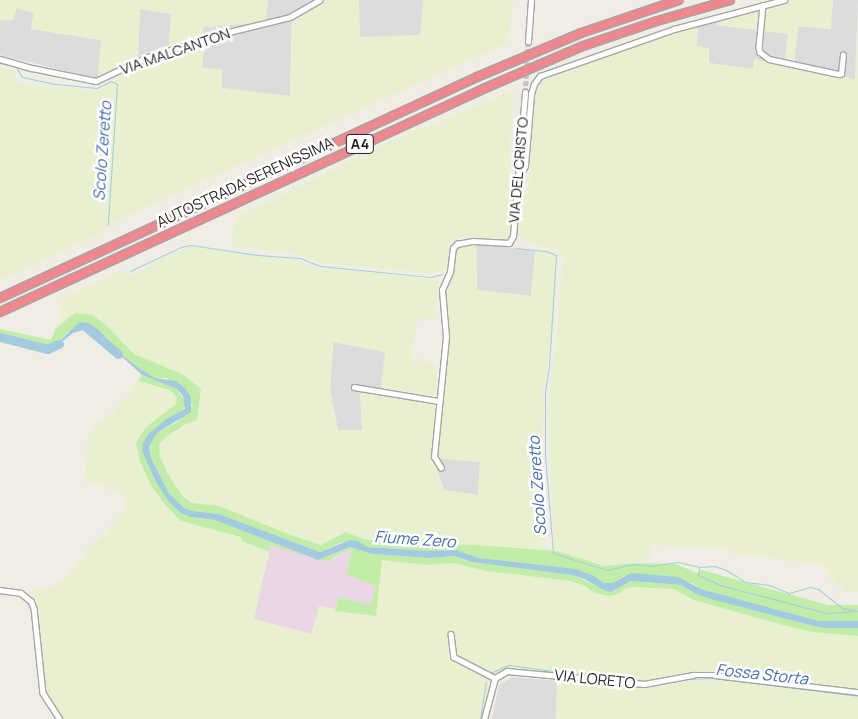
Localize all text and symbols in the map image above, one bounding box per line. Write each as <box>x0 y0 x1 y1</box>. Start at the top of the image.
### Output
street label: VIA MALCANTON <box>118 24 232 78</box>
water label: Scolo Zeretto <box>89 101 115 201</box>
street label: VIA DEL CRISTO <box>504 116 532 224</box>
road number: A4 <box>345 132 375 156</box>
street label: AUTOSTRADA SERENISSIMA <box>154 133 336 231</box>
water label: Scolo Zeretto <box>524 436 550 536</box>
water label: Fiume Zero <box>374 527 456 551</box>
water label: Fossa Storta <box>715 660 809 688</box>
street label: VIA LORETO <box>554 666 636 692</box>

